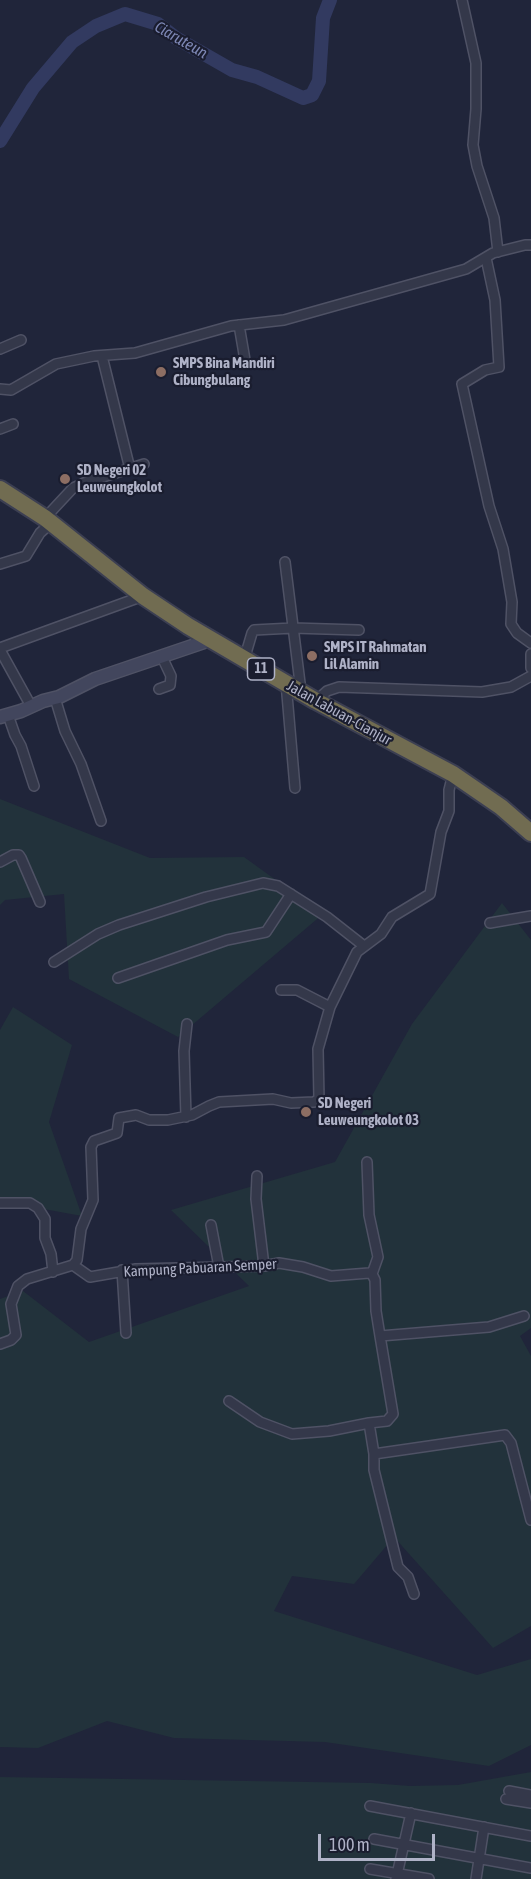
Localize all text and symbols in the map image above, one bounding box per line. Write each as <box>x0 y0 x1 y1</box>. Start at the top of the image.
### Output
water label: Ciaruteun <box>151 17 211 63</box>
place label: SMPS Bina Mandiri Cibungbulang <box>173 354 275 389</box>
marker: SMPS Bina Mandiri Cibungbulang <box>154 365 168 379</box>
place label: SD Negeri 02 Leuweungkolot <box>77 461 162 496</box>
marker: SD Negeri 02 Leuweungkolot <box>58 472 72 486</box>
place label: SMPS IT Rahmatan Lil Alamin <box>324 638 427 673</box>
marker: SMPS IT Rahmatan Lil Alamin <box>305 649 319 663</box>
road number: 11 <box>248 658 274 680</box>
street label: Jalan Labuan-Cianjur <box>284 677 394 749</box>
place label: SD Negeri Leuweungkolot 03 <box>318 1094 419 1129</box>
marker: SD Negeri Leuweungkolot 03 <box>299 1105 313 1119</box>
street label: Kampung Pabuaran Semper <box>123 1255 277 1281</box>
scale bar <box>321 1822 438 1860</box>
text: 100 m <box>329 1834 370 1855</box>

